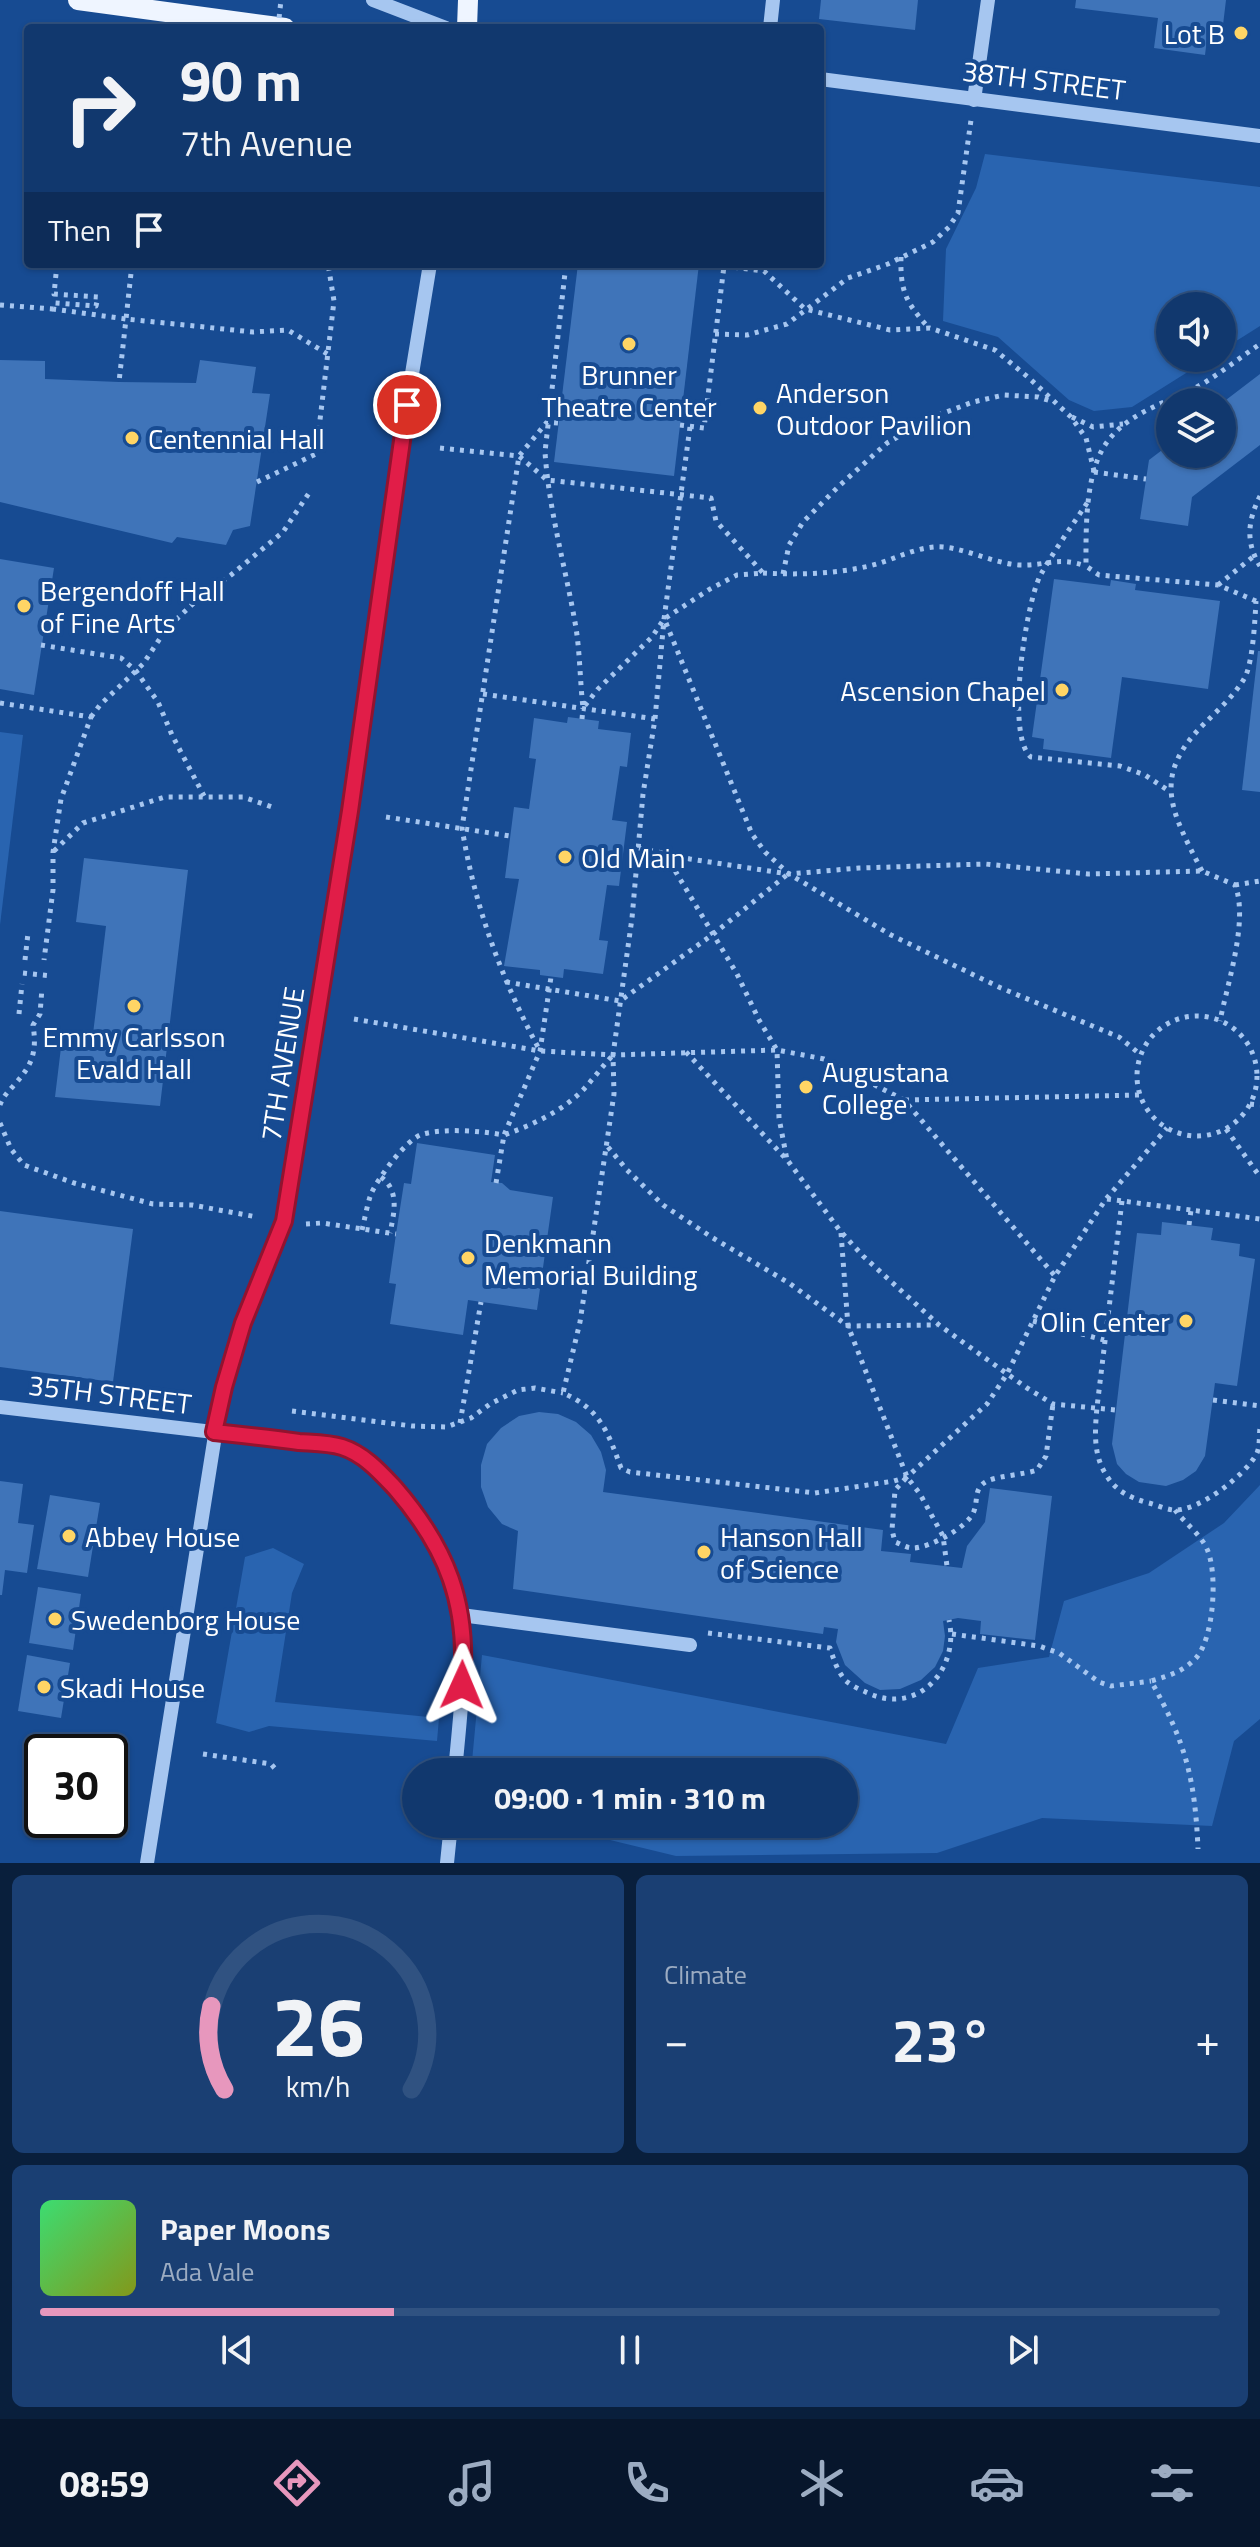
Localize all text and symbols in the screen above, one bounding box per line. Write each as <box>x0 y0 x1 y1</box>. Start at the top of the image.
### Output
place label: Lot B <box>1164 12 1225 55</box>
marker: Lot B <box>1232 24 1250 42</box>
text: 90 m <box>180 38 302 123</box>
street label: 38TH STREET <box>960 49 1128 111</box>
icon: right <box>48 56 152 160</box>
text: 7th Avenue <box>180 115 353 170</box>
text: Then <box>48 207 111 253</box>
icon: arrive <box>127 208 171 252</box>
map controls <box>1156 292 1236 468</box>
button: sound <box>1156 292 1236 372</box>
marker: Brunner Theatre Center <box>620 335 638 353</box>
place label: Brunner Theatre Center <box>541 353 717 428</box>
pin <box>373 371 441 439</box>
place label: Anderson Outdoor Pavilion <box>776 371 972 446</box>
icon: arrive <box>385 383 429 427</box>
button: layers <box>1156 388 1236 468</box>
marker: Anderson Outdoor Pavilion <box>751 399 769 417</box>
place label: Centennial Hall <box>148 417 325 460</box>
marker: Centennial Hall <box>123 429 141 447</box>
place label: Bergendoff Hall of Fine Arts <box>40 569 225 644</box>
marker: Bergendoff Hall of Fine Arts <box>15 597 33 615</box>
place label: Ascension Chapel <box>840 669 1046 712</box>
marker: Ascension Chapel <box>1053 681 1071 699</box>
place label: Old Main <box>581 836 686 879</box>
marker: Old Main <box>556 848 574 866</box>
street label: 7TH AVENUE <box>249 984 315 1144</box>
marker: Emmy Carlsson Evald Hall <box>125 997 143 1015</box>
place label: Emmy Carlsson Evald Hall <box>42 1015 226 1090</box>
place label: Augustana College <box>822 1050 949 1125</box>
marker: Augustana College <box>797 1078 815 1096</box>
place label: Denkmann Memorial Building <box>484 1221 697 1296</box>
marker: Denkmann Memorial Building <box>459 1249 477 1267</box>
place label: Olin Center <box>1040 1300 1170 1343</box>
marker: Olin Center <box>1177 1312 1195 1330</box>
street label: 35TH STREET <box>26 1363 194 1425</box>
place label: Abbey House <box>85 1515 240 1558</box>
place label: Hanson Hall of Science <box>720 1515 863 1590</box>
marker: Abbey House <box>60 1527 78 1545</box>
marker: Hanson Hall of Science <box>695 1543 713 1561</box>
place label: Swedenborg House <box>71 1598 300 1641</box>
marker: Swedenborg House <box>46 1610 64 1628</box>
position arrow <box>420 1643 504 1727</box>
place label: Skadi House <box>60 1666 205 1709</box>
marker: Skadi House <box>35 1678 53 1696</box>
speed limit sign: 30 <box>24 1734 128 1838</box>
text: 09:00 · 1 min · 310 m <box>494 1775 766 1821</box>
text: Climate <box>664 1955 747 1994</box>
text: 26 <box>271 1962 365 2088</box>
text: 23° <box>892 1994 992 2085</box>
text: − <box>664 2006 689 2073</box>
text: + <box>1195 2006 1220 2073</box>
text: km/h <box>286 2065 350 2108</box>
text: Paper Moons <box>160 2206 330 2252</box>
text: Ada Vale <box>160 2252 254 2291</box>
icon: previous <box>215 2328 259 2372</box>
icon: pause <box>608 2328 652 2372</box>
icon: next <box>1001 2328 1045 2372</box>
icon: directions <box>269 2455 325 2511</box>
icon: music <box>444 2455 500 2511</box>
icon: phone <box>619 2455 675 2511</box>
icon: climate <box>794 2455 850 2511</box>
icon: car <box>969 2455 1025 2511</box>
icon: filters <box>1144 2455 1200 2511</box>
text: 08:59 <box>60 2456 149 2511</box>

